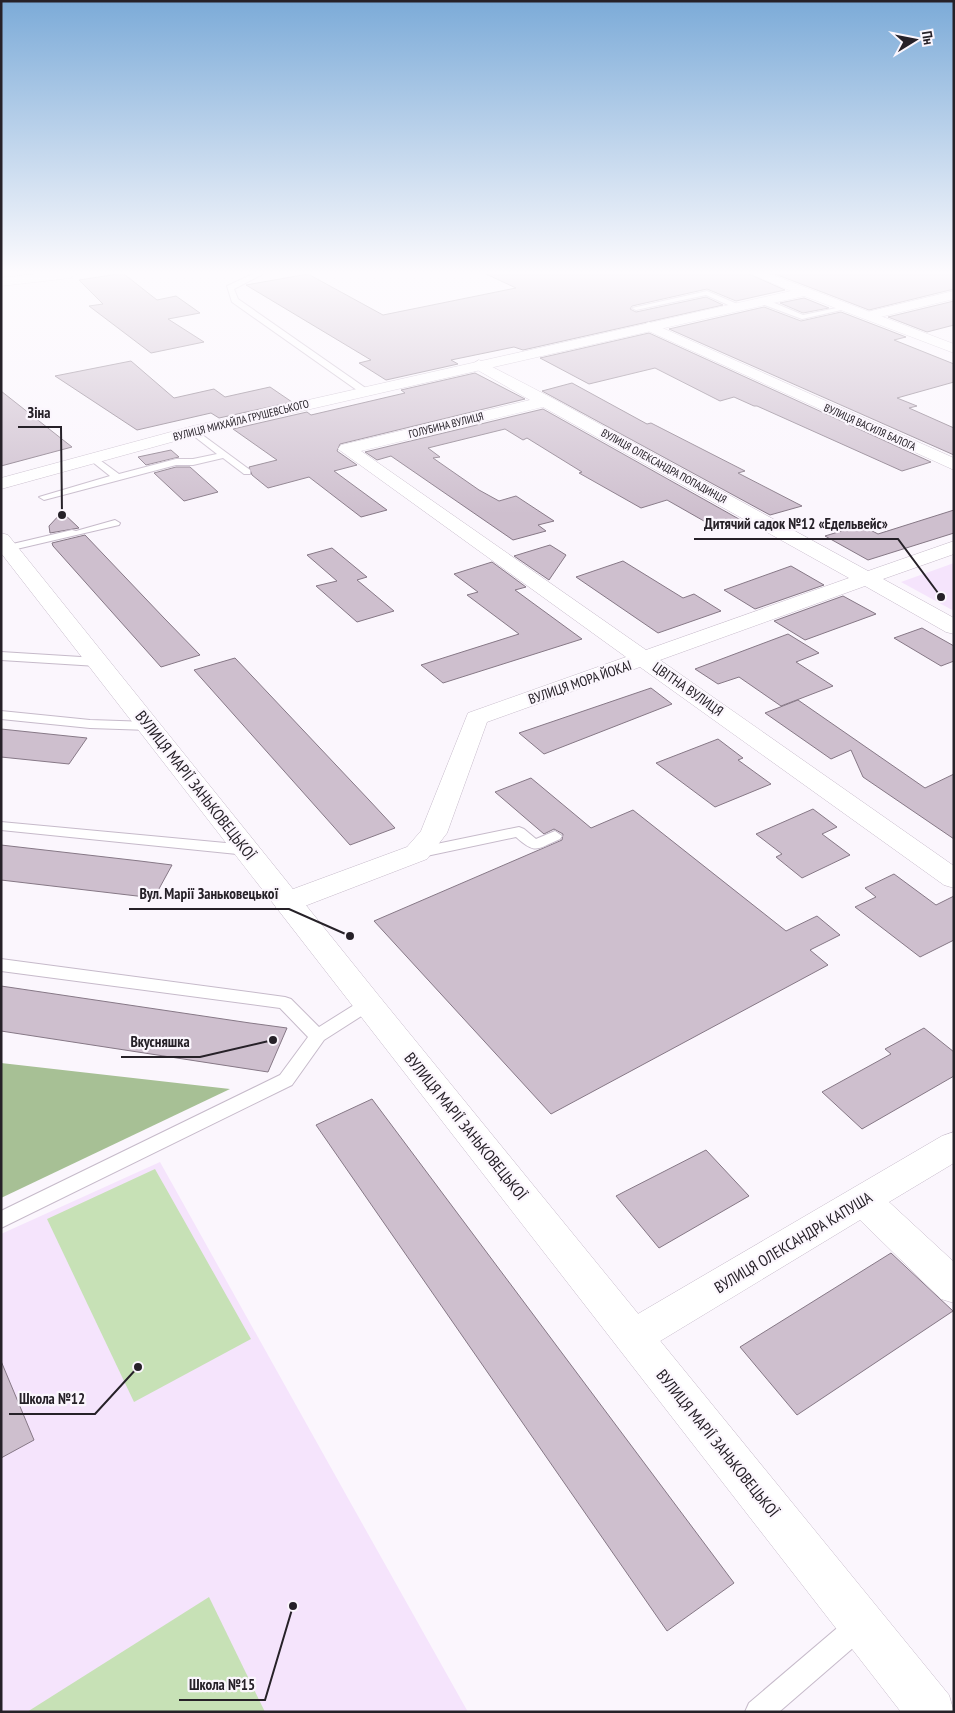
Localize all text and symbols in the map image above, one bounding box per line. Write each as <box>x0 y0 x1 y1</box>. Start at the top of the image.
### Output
north arrow <box>890 15 940 65</box>
text: Пн <box>918 30 938 46</box>
street label: ВУЛИЦЯ МИХАЙЛА ГРУШЕВСЬКОГО <box>172 396 310 444</box>
callout: Зіна <box>18 397 61 427</box>
street label: ВУЛИЦЯ ВАСИЛЯ БАЛОГА <box>822 400 919 454</box>
text: Зіна <box>28 403 50 422</box>
street label: ГОЛУБИНА ВУЛИЦЯ <box>407 409 485 441</box>
street label: ВУЛИЦЯ ОЛЕКСАНДРА ПОПАДИНЦЯ <box>599 426 729 506</box>
callout: Дитячий садок №12 «Едельвейс» <box>694 509 898 539</box>
text: Дитячий садок №12 «Едельвейс» <box>704 514 888 533</box>
street label: ВУЛИЦЯ МОРА ЙОКАІ <box>526 656 634 708</box>
street label: ЦВІТНА ВУЛИЦЯ <box>649 658 727 720</box>
street label: ВУЛИЦЯ МАРІЇ ЗАНЬКОВЕЦЬКОЇ <box>131 706 261 864</box>
callout: Вул. Марії Заньковецької <box>129 879 289 909</box>
text: Вул. Марії Заньковецької <box>139 884 279 903</box>
callout: Вкусняшка <box>121 1027 200 1057</box>
text: Вкусняшка <box>130 1032 190 1051</box>
street label: ВУЛИЦЯ МАРІЇ ЗАНЬКОВЕЦЬКОЇ <box>400 1048 532 1204</box>
street label: ВУЛИЦЯ ОЛЕКСАНДРА КАПУША <box>710 1187 876 1297</box>
street label: ВУЛИЦЯ МАРІЇ ЗАНЬКОВЕЦЬКОЇ <box>652 1365 784 1521</box>
callout: Школа №12 <box>9 1384 95 1414</box>
text: Школа №12 <box>19 1389 85 1408</box>
callout: Школа №15 <box>179 1670 265 1700</box>
text: Школа №15 <box>189 1675 255 1694</box>

